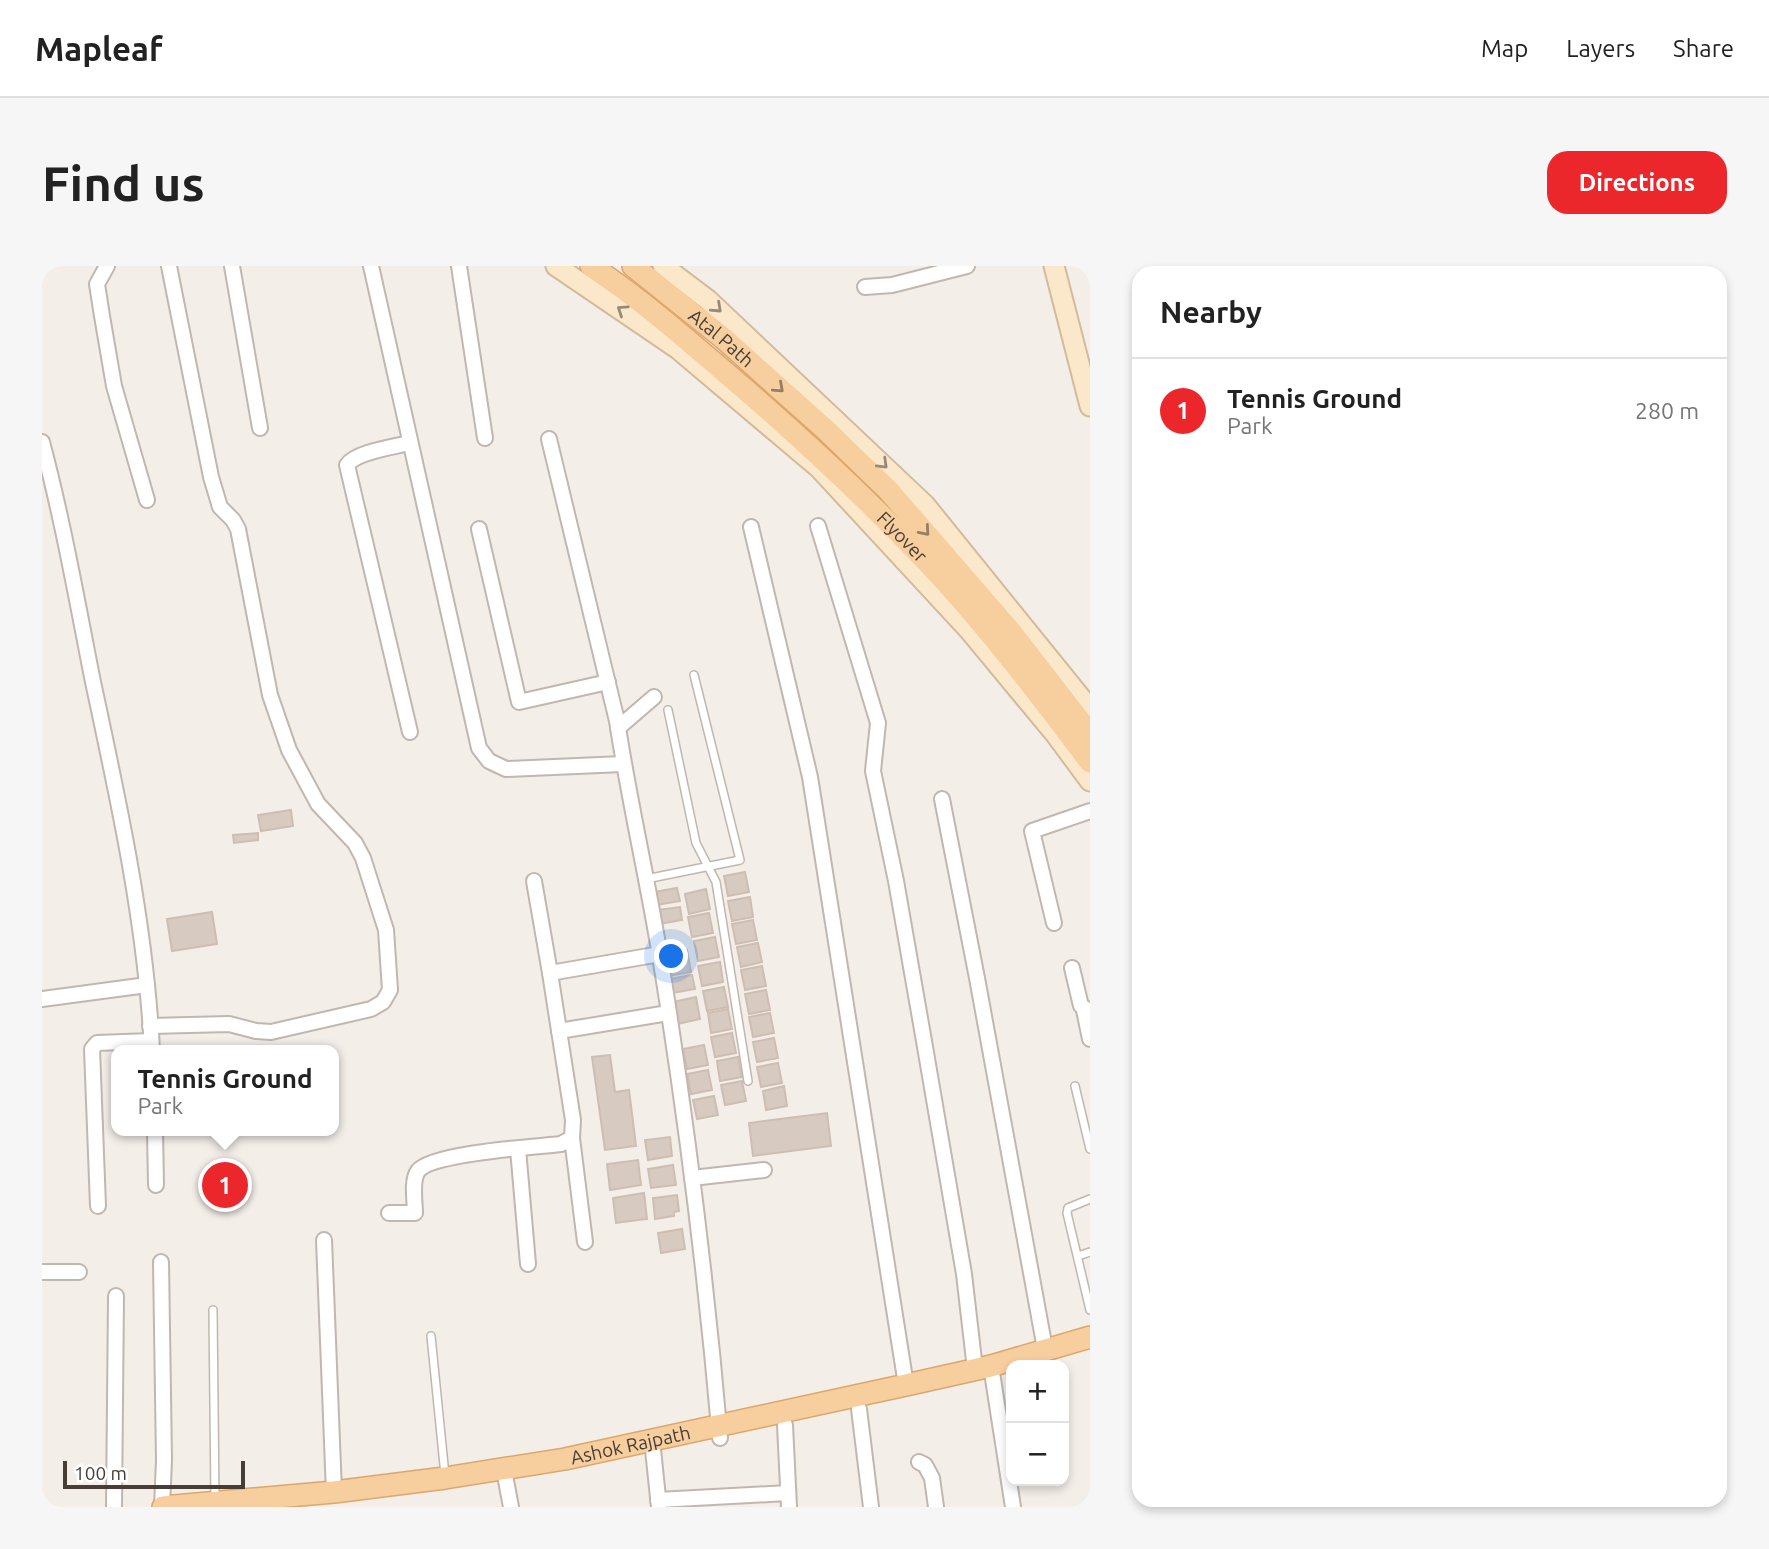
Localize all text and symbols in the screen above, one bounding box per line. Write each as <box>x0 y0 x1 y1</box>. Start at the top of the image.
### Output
text: Mapleaf <box>35 30 163 67</box>
text: Map <box>1481 35 1528 62</box>
text: Layers <box>1566 35 1635 62</box>
text: Share <box>1673 35 1734 62</box>
button: Directions <box>1547 151 1727 214</box>
text: Find us <box>42 155 205 210</box>
text: Nearby <box>1160 295 1262 329</box>
one-way arrow <box>709 300 722 312</box>
street label: Atal Path <box>685 304 759 371</box>
one-way arrow <box>617 306 630 318</box>
one-way arrow <box>771 380 784 392</box>
text: Tennis Ground <box>1227 384 1402 413</box>
text: 1 <box>1177 398 1189 423</box>
text: 280 m <box>1635 398 1699 423</box>
text: Park <box>1227 413 1273 438</box>
one-way arrow <box>875 455 888 468</box>
street label: Flyover <box>873 507 932 566</box>
one-way arrow <box>917 523 929 536</box>
your location <box>654 939 688 973</box>
popup <box>111 1045 339 1136</box>
text: Tennis Ground <box>137 1064 313 1093</box>
text: Park <box>137 1093 183 1118</box>
pin: 1 <box>202 1159 248 1211</box>
map controls <box>1006 1360 1069 1486</box>
button: + <box>1006 1360 1069 1423</box>
street label: Ashok Rajpath <box>568 1421 693 1469</box>
button: − <box>1006 1423 1069 1486</box>
scale bar <box>63 1458 245 1490</box>
text: 100 m <box>74 1462 127 1484</box>

